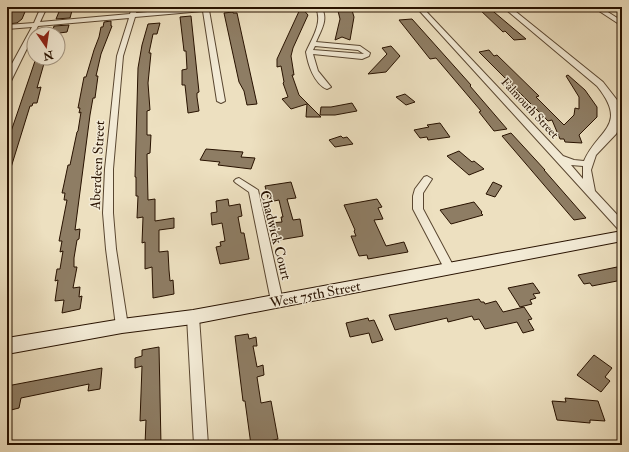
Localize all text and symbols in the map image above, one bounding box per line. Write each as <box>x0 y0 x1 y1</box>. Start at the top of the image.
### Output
north arrow <box>26 26 66 66</box>
text: N <box>41 48 55 63</box>
street label: Falmouth Street <box>498 75 562 142</box>
street label: Aberdeen Street <box>87 120 108 211</box>
street label: Chadwick Court <box>256 189 295 282</box>
street label: West 75th Street <box>267 277 362 312</box>

